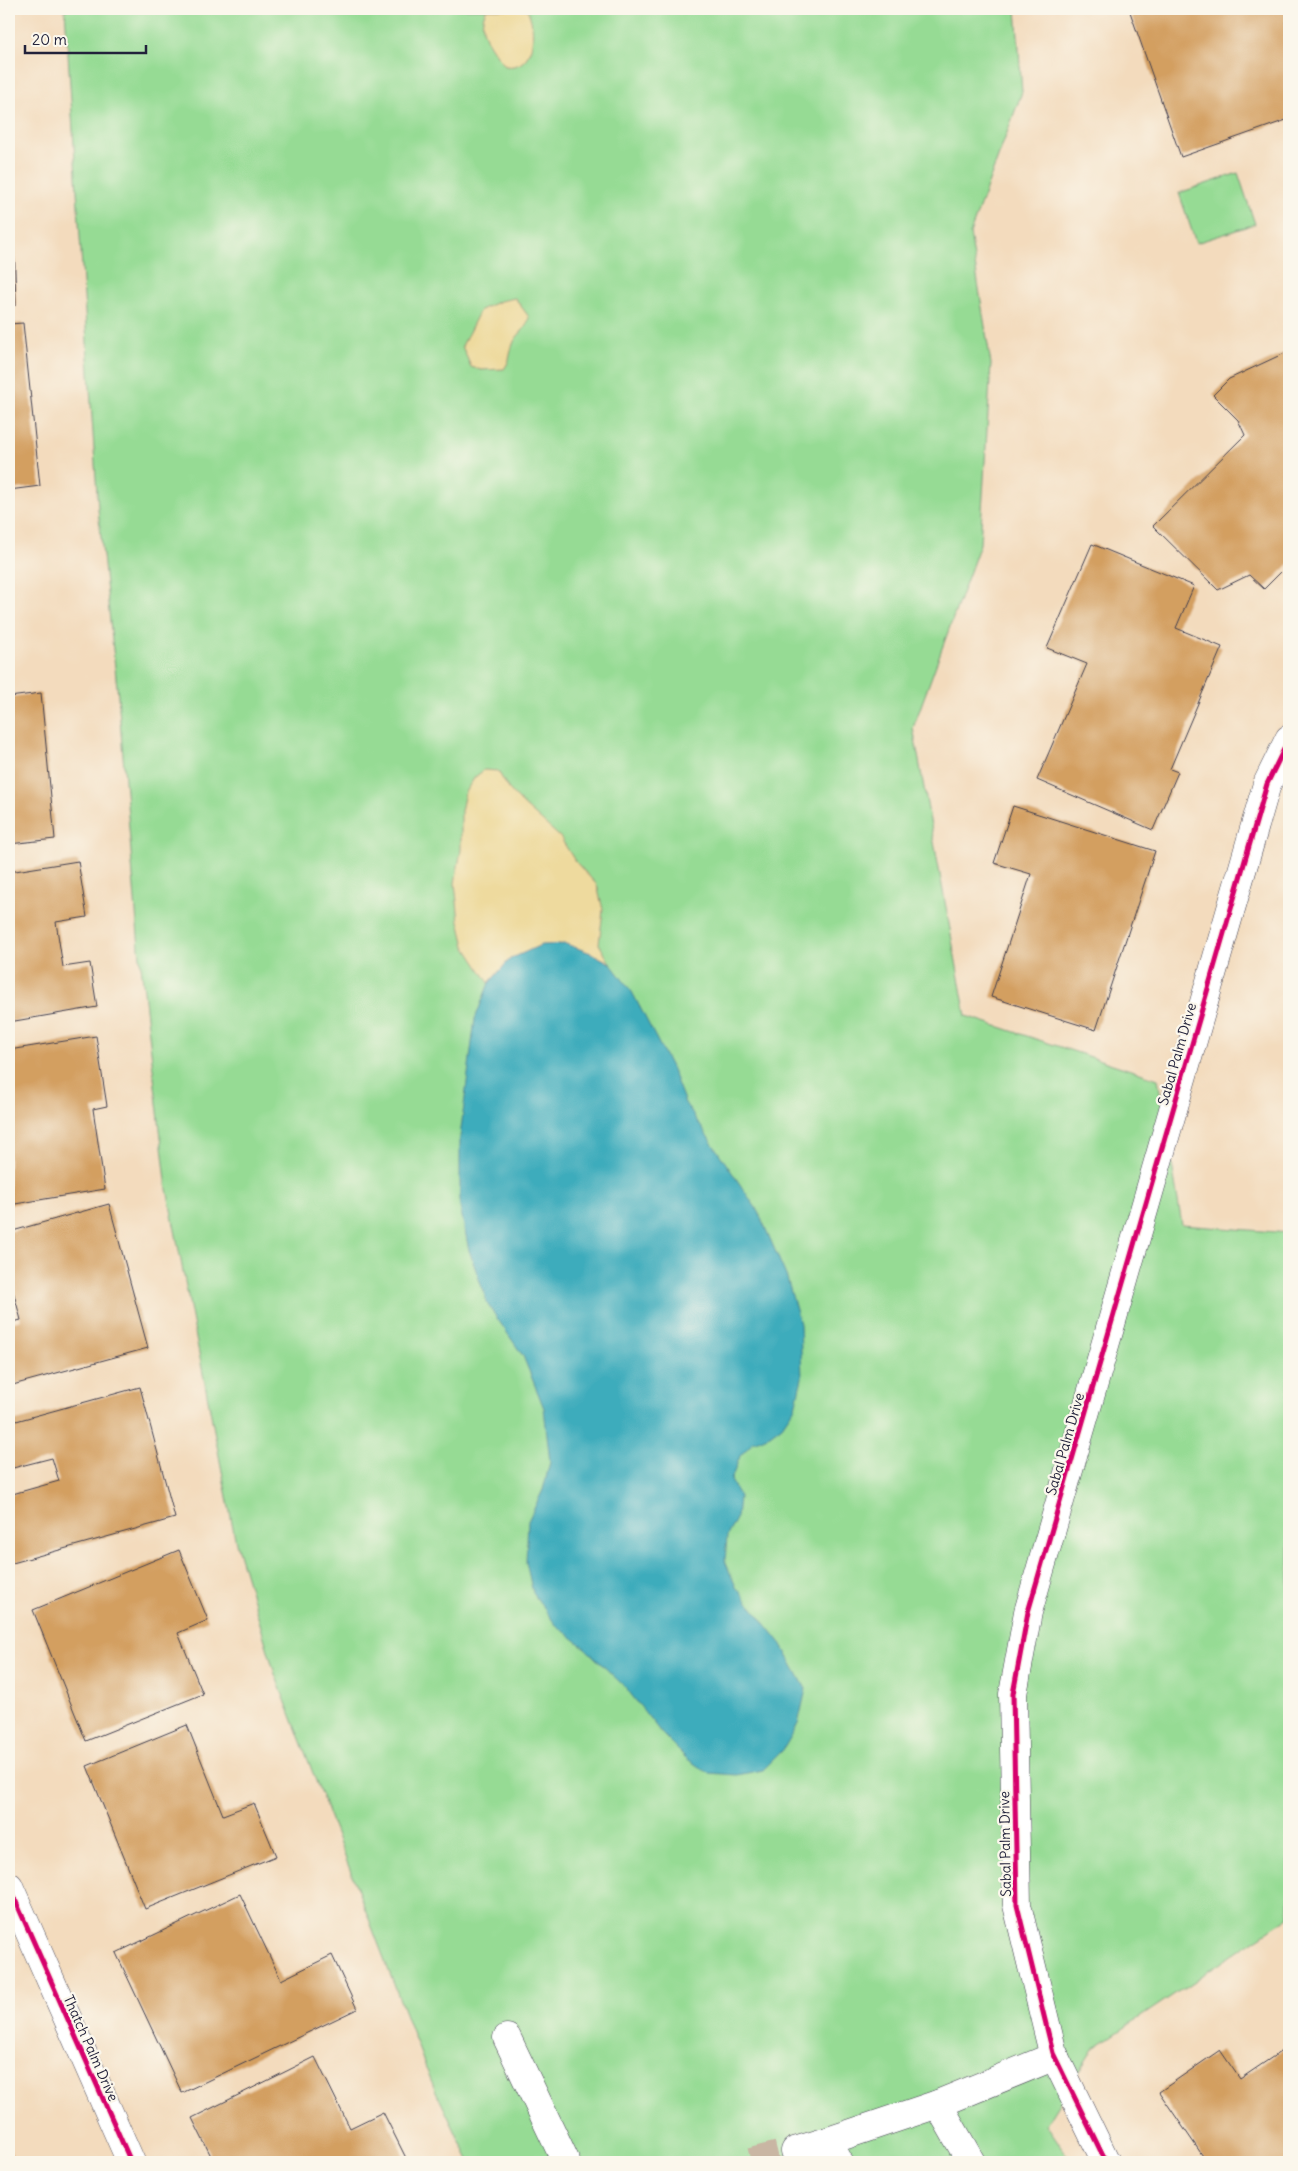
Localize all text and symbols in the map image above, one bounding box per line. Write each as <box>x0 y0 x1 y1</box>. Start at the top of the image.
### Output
scale bar <box>25 22 146 54</box>
text: 20 m <box>32 30 67 49</box>
street label: Sabal Palm Drive <box>1154 1001 1200 1107</box>
street label: Sabal Palm Drive <box>1042 1391 1088 1497</box>
street label: Sabal Palm Drive <box>995 1791 1015 1897</box>
street label: Thatch Palm Drive <box>59 1992 123 2104</box>

